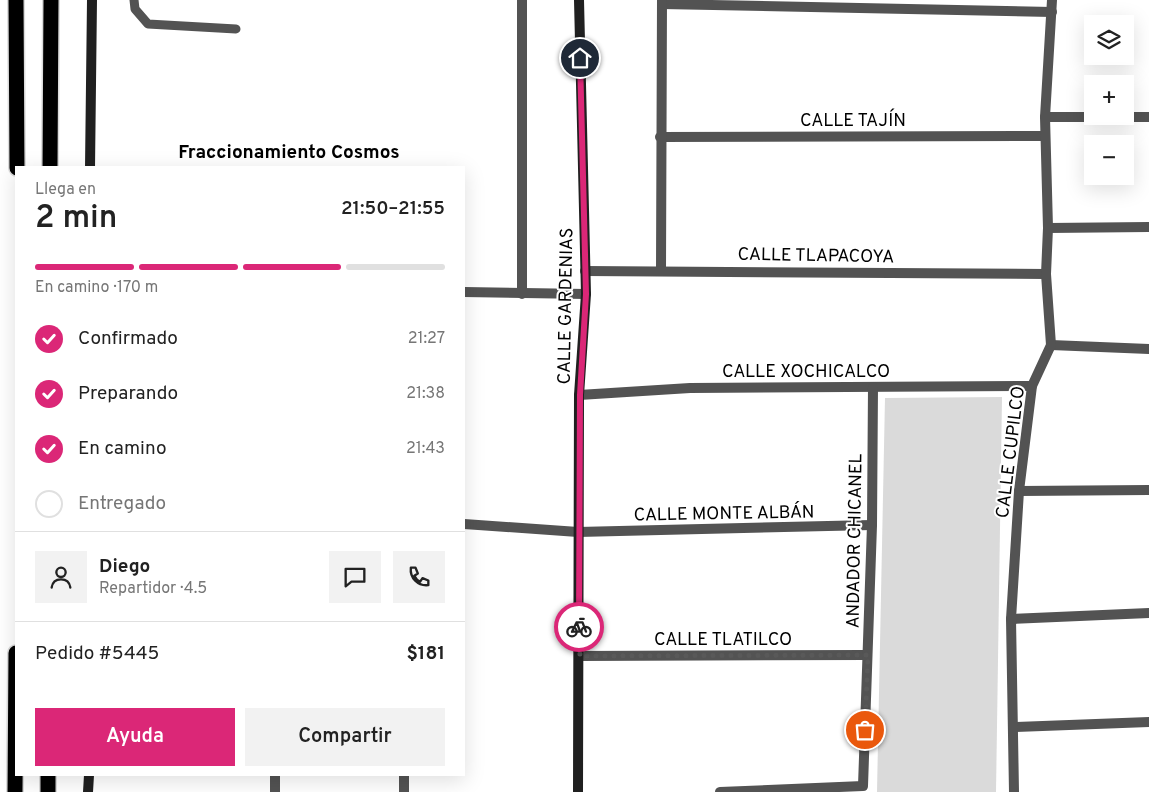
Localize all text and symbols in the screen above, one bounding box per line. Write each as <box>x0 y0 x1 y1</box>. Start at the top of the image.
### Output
map controls <box>1084 15 1134 185</box>
button: layers <box>1084 15 1134 65</box>
pin <box>559 37 601 79</box>
icon: home <box>566 44 594 72</box>
button: + <box>1084 75 1134 125</box>
street label: CALLE TAJÍN <box>800 108 906 133</box>
button: − <box>1084 135 1134 185</box>
district label: Fraccionamiento Cosmos <box>178 141 400 165</box>
text: Llega en <box>35 180 96 200</box>
text: 21:50–21:55 <box>341 197 445 221</box>
text: 2 min <box>35 199 117 239</box>
street label: CALLE GARDENIAS <box>554 227 579 385</box>
street label: CALLE TLAPACOYA <box>737 244 895 269</box>
text: En camino · 170 m <box>35 278 158 298</box>
icon: check <box>35 325 63 353</box>
text: Confirmado <box>78 327 178 351</box>
text: 21:27 <box>408 329 445 349</box>
street label: CALLE XOCHICALCO <box>722 361 890 384</box>
icon: check <box>35 380 63 408</box>
text: Preparando <box>78 382 178 406</box>
text: 21:38 <box>406 384 445 404</box>
street label: CALLE CUPILCO <box>992 385 1031 520</box>
icon: check <box>35 435 63 463</box>
text: En camino <box>78 437 167 461</box>
text: 21:43 <box>406 439 445 459</box>
street label: ANDADOR CHICANEL <box>842 453 869 629</box>
text: Entregado <box>78 492 166 516</box>
street label: CALLE MONTE ALBÁN <box>633 499 815 528</box>
button: person <box>35 551 87 603</box>
button: chat <box>329 551 381 603</box>
button: phone <box>393 551 445 603</box>
text: Diego <box>99 555 150 579</box>
text: Repartidor · 4.5 <box>99 579 207 599</box>
courier <box>554 602 604 652</box>
icon: bike <box>565 613 593 641</box>
street label: CALLE TLATILCO <box>654 629 792 652</box>
text: Pedido #5445 <box>35 642 159 666</box>
text: $181 <box>406 642 445 666</box>
button: Ayuda <box>35 708 235 766</box>
button: Compartir <box>245 708 445 766</box>
pin <box>844 709 886 751</box>
icon: bag <box>851 716 879 744</box>

